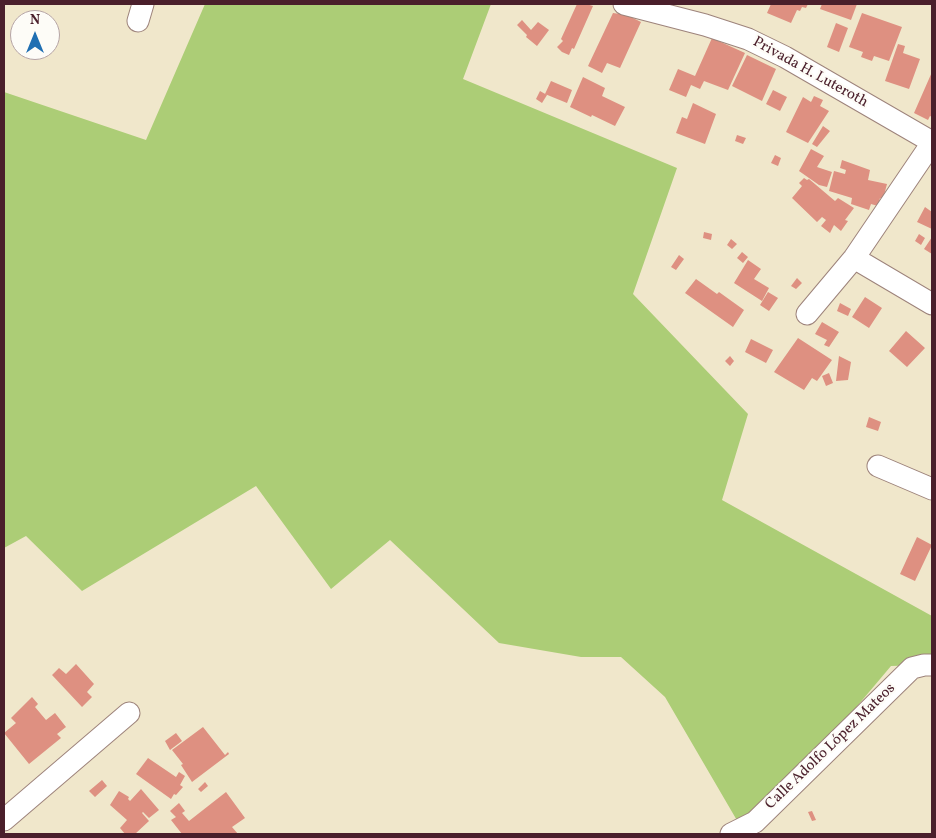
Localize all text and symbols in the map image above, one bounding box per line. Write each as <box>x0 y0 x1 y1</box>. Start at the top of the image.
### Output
north arrow <box>10 10 60 60</box>
text: N <box>30 11 40 30</box>
street label: Privada H. Luteroth <box>749 34 871 112</box>
street label: Calle Adolfo López Mateos <box>762 680 900 814</box>

